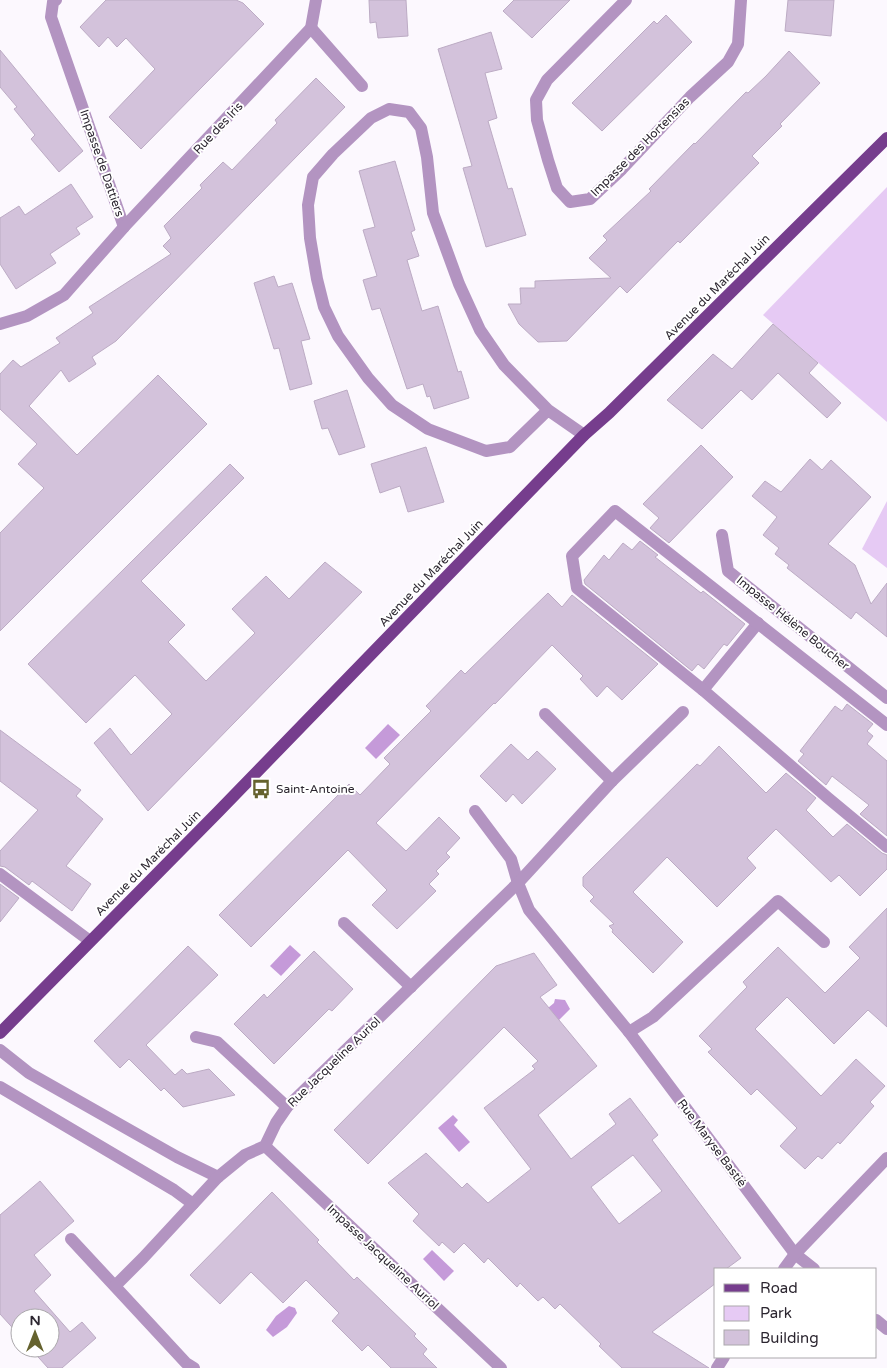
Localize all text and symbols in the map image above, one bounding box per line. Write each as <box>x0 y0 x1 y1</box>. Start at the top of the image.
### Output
street label: Impasse des Hortensias <box>588 95 692 199</box>
street label: Rue des Iris <box>190 99 246 157</box>
street label: Impasse de Dattiers <box>77 108 127 219</box>
street label: Avenue du Maréchal Juin <box>661 231 773 343</box>
street label: Avenue du Maréchal Juin <box>376 517 486 629</box>
street label: Impasse Hélène Boucher <box>734 573 852 673</box>
bus stop icon: Saint-Antoine <box>250 778 272 800</box>
place label: Saint-Antoine <box>276 782 355 796</box>
street label: Avenue du Maréchal Juin <box>92 807 204 919</box>
street label: Rue Jacqueline Auriol <box>285 1014 383 1110</box>
street label: Rue Maryse Bastié <box>675 1096 750 1190</box>
street label: Impasse Jacqueline Auriol <box>324 1202 442 1312</box>
legend <box>714 1268 877 1358</box>
text: Road <box>760 1279 798 1297</box>
text: Park <box>760 1304 792 1322</box>
north arrow <box>10 1308 60 1358</box>
text: N <box>29 1312 41 1329</box>
text: Building <box>760 1329 819 1347</box>

